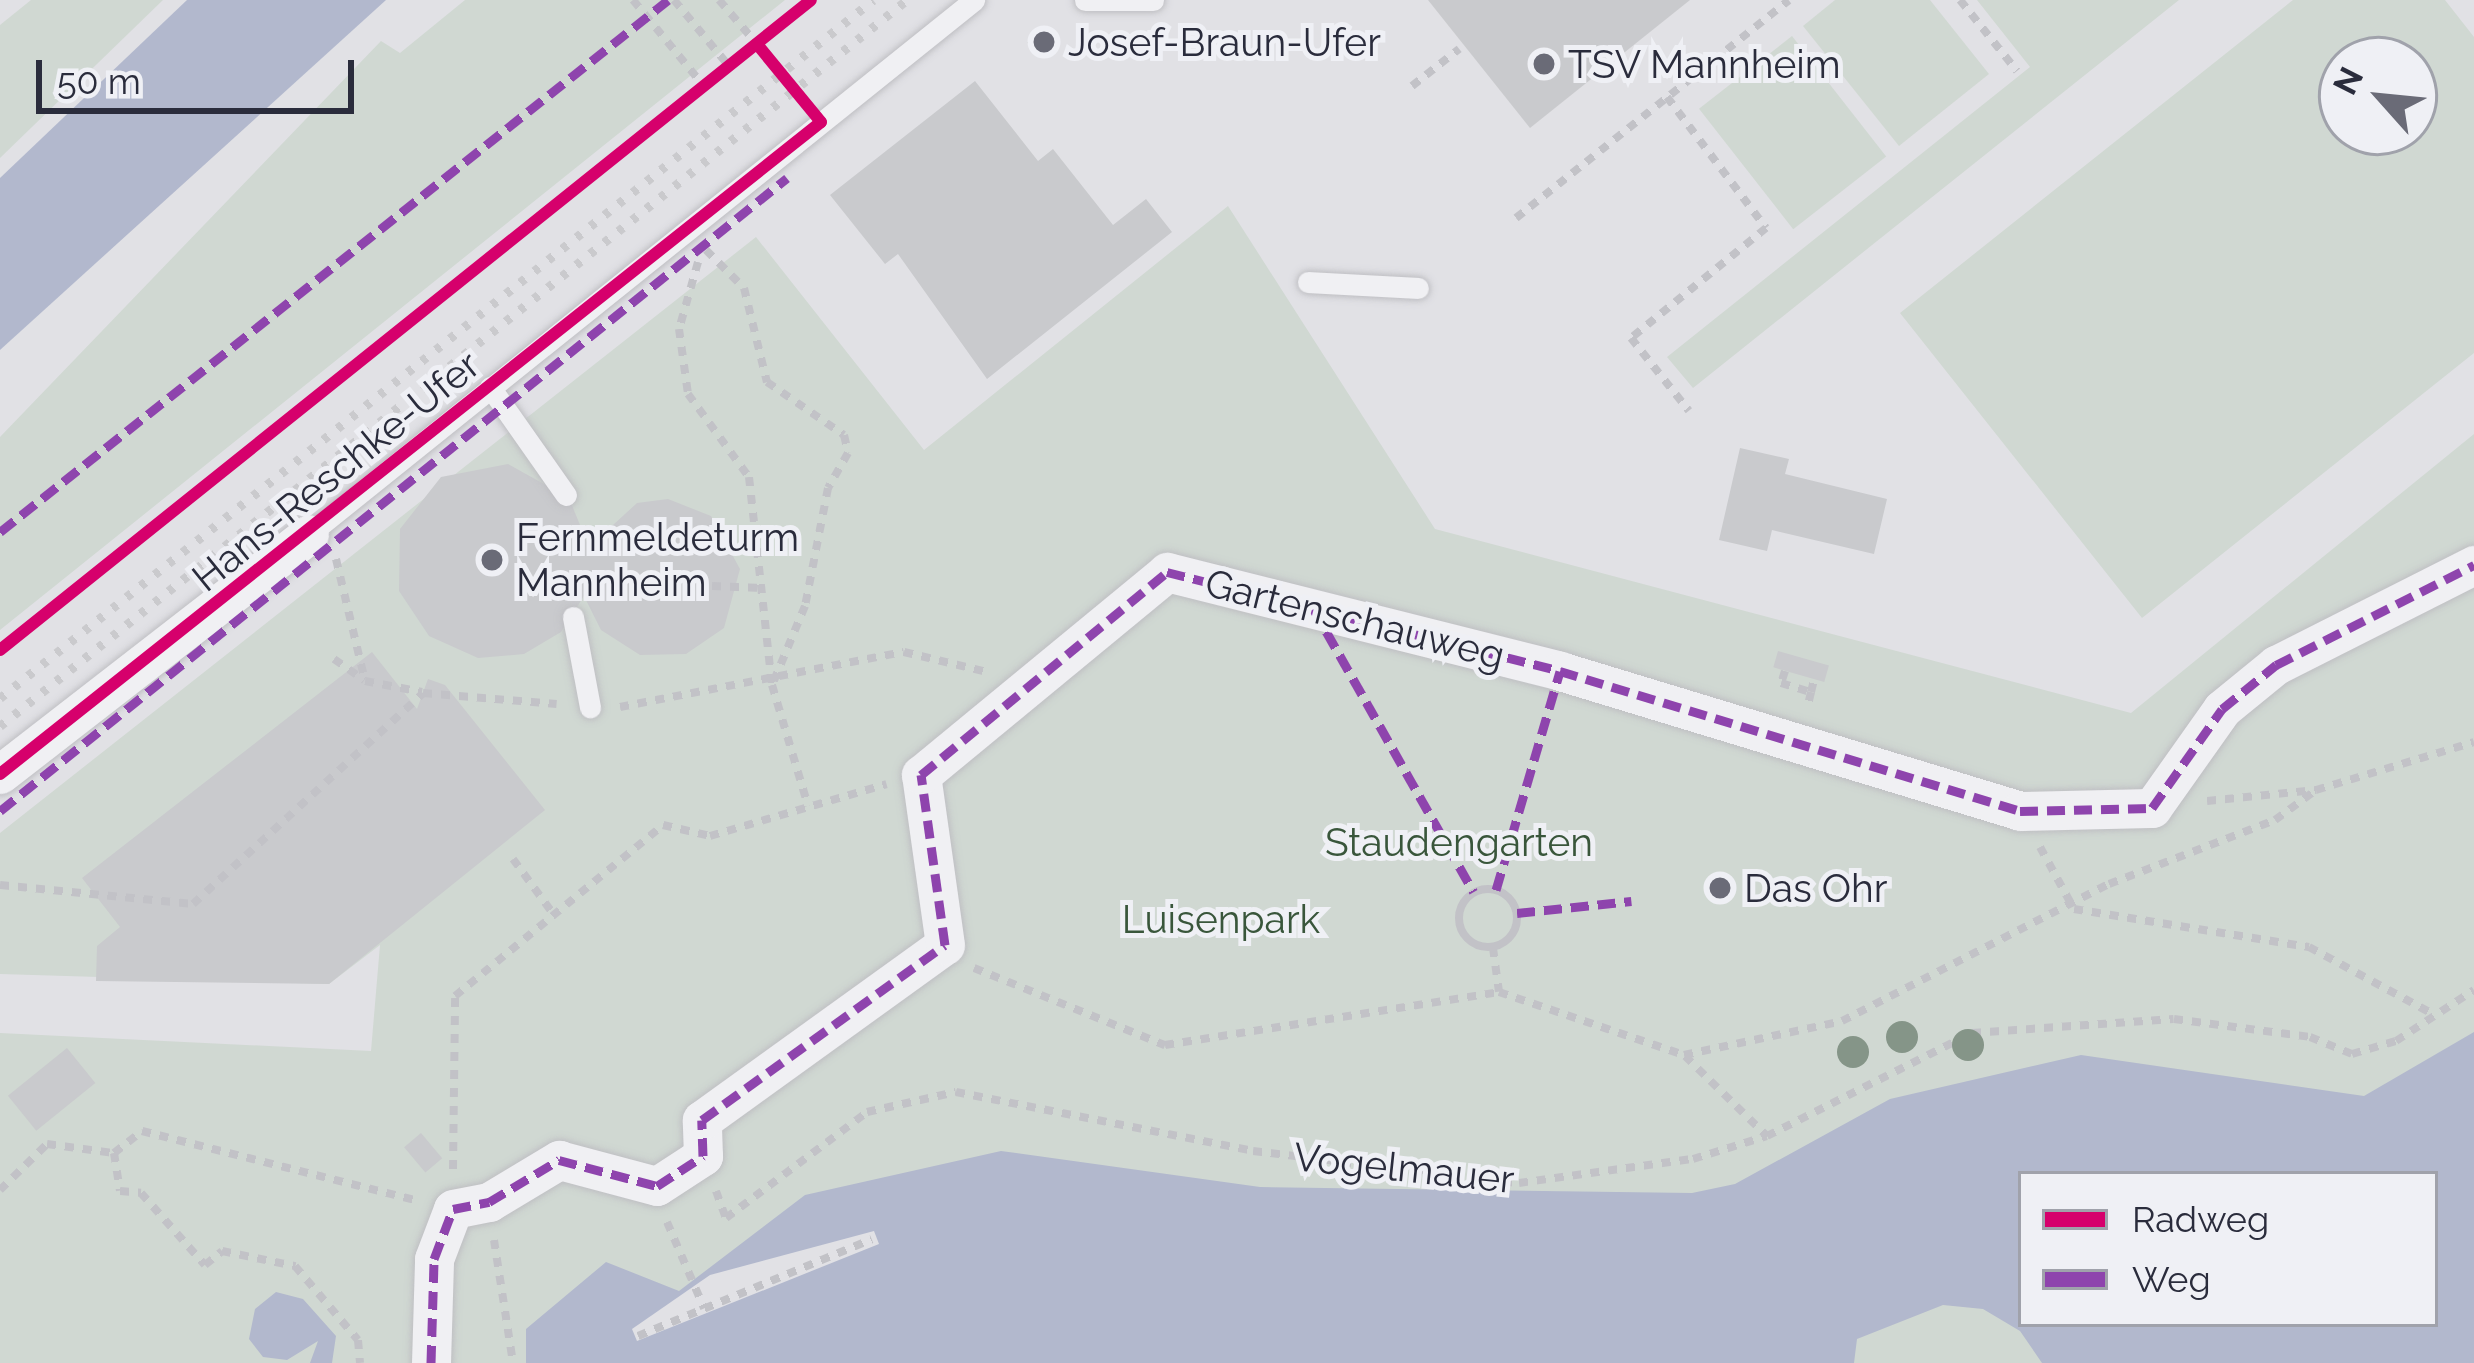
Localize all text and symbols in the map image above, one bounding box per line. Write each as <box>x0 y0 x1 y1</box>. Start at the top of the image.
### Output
place label: Josef-Braun-Ufer <box>1068 19 1381 65</box>
marker: Josef-Braun-Ufer <box>1031 29 1057 55</box>
scale bar <box>42 36 360 110</box>
north arrow <box>2318 36 2438 156</box>
place label: TSV Mannheim <box>1568 41 1842 87</box>
marker: TSV Mannheim <box>1531 51 1557 77</box>
text: 50 m <box>57 60 141 102</box>
text: N <box>2325 61 2371 101</box>
street label: Hans-Reschke-Ufer <box>183 341 489 601</box>
place label: Fernmeldeturm Mannheim <box>516 515 799 606</box>
marker: Fernmeldeturm Mannheim <box>479 547 505 573</box>
street label: Gartenschauweg <box>1201 559 1509 679</box>
park label: Staudengarten <box>1325 819 1593 865</box>
place label: Das Ohr <box>1744 865 1887 911</box>
marker: Das Ohr <box>1707 875 1733 901</box>
park label: Luisenpark <box>1122 896 1320 942</box>
street label: Vogelmauer <box>1291 1133 1517 1203</box>
legend <box>2018 1171 2438 1327</box>
text: Radweg <box>2132 1198 2269 1240</box>
text: Weg <box>2132 1258 2211 1300</box>

